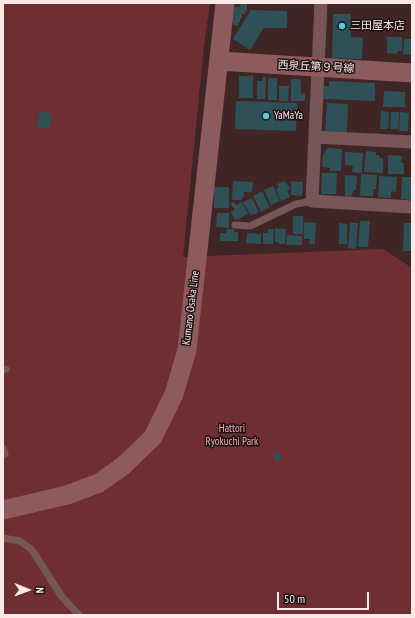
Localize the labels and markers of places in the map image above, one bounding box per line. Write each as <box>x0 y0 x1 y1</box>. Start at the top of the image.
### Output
place label: 三田屋本店 <box>350 19 405 33</box>
marker: 三田屋本店 <box>337 21 347 31</box>
place label: YaMaYa <box>274 109 303 123</box>
marker: YaMaYa <box>261 111 271 121</box>

